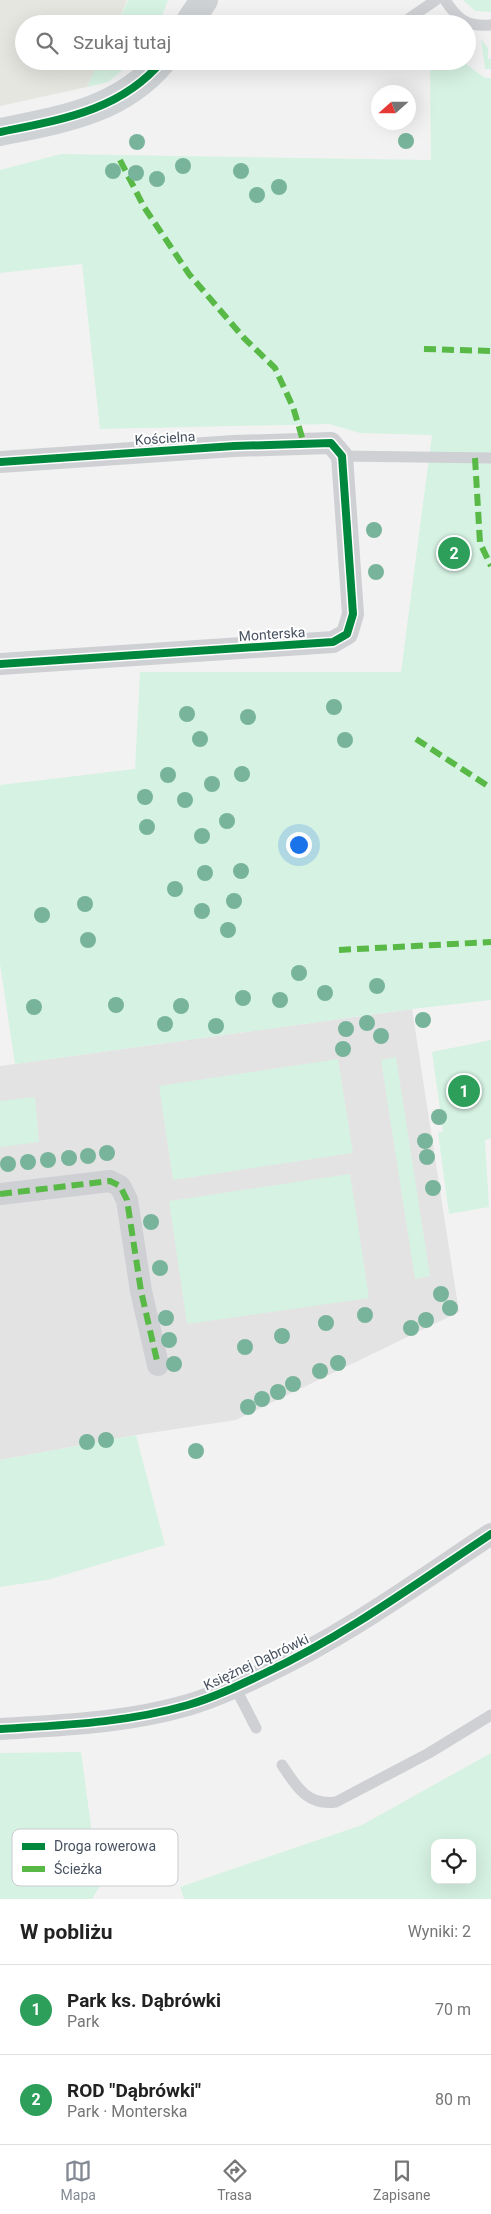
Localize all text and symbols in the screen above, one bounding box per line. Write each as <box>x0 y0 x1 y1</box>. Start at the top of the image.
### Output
search box <box>15 15 476 70</box>
icon: search <box>33 29 61 57</box>
text: Szukaj tutaj <box>73 31 171 54</box>
north arrow <box>371 85 416 130</box>
street label: Kościelna <box>134 428 196 448</box>
pin: 2 <box>438 534 470 572</box>
street label: Monterska <box>238 624 306 644</box>
your location <box>286 832 312 858</box>
pin: 1 <box>448 1072 480 1110</box>
street label: Księżnej Dąbrówki <box>201 1631 311 1693</box>
legend <box>12 1829 178 1886</box>
text: Droga rowerowa <box>54 1838 156 1854</box>
map controls <box>431 1839 476 1884</box>
button: locate <box>431 1839 476 1884</box>
text: Ścieżka <box>54 1860 102 1877</box>
text: W pobliżu <box>20 1920 113 1944</box>
text: Wyniki: 2 <box>408 1922 471 1941</box>
text: Park ks. Dąbrówki <box>67 1989 221 2012</box>
text: 1 <box>31 2000 41 2019</box>
text: 70 m <box>435 2000 471 2019</box>
text: Park <box>67 2012 99 2031</box>
text: ROD "Dąbrówki" <box>67 2079 201 2102</box>
text: 2 <box>31 2090 41 2109</box>
text: 80 m <box>435 2090 471 2109</box>
text: Park · Monterska <box>67 2102 188 2121</box>
tab: Mapa <box>61 2157 96 2203</box>
tab: Trasa <box>217 2157 252 2203</box>
tab: Zapisane <box>373 2157 430 2203</box>

